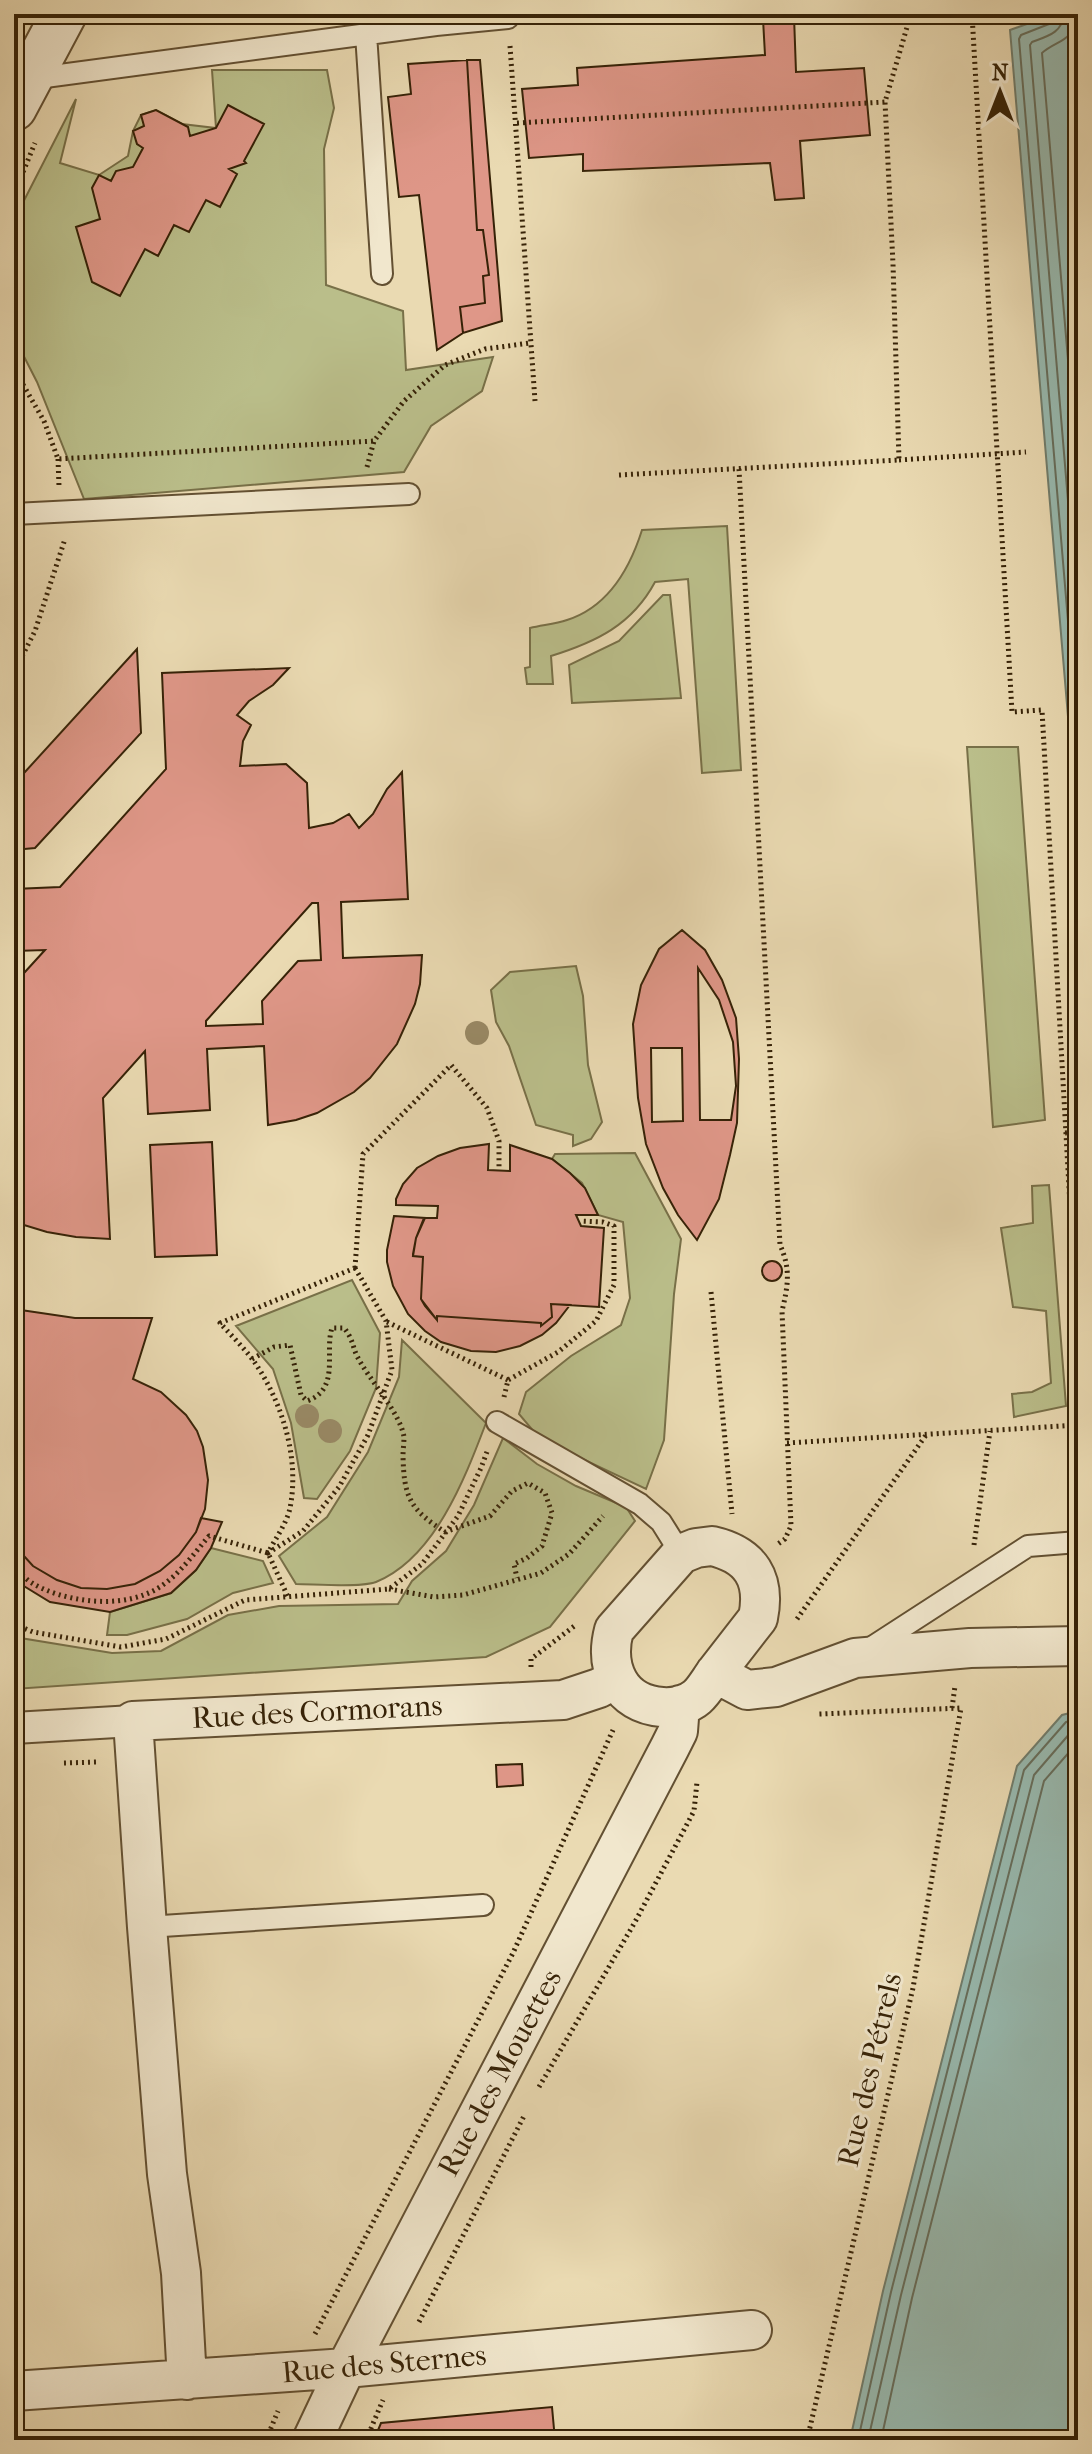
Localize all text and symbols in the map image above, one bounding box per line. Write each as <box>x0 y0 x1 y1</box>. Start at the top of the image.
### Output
north arrow <box>960 52 1040 132</box>
text: N <box>992 60 1009 86</box>
street label: Rue des Cormorans <box>191 1688 443 1736</box>
street label: Rue des Mouettes <box>431 1964 569 2182</box>
street label: Rue des Pétrels <box>831 1970 909 2170</box>
street label: Rue des Sternes <box>280 2338 488 2390</box>

